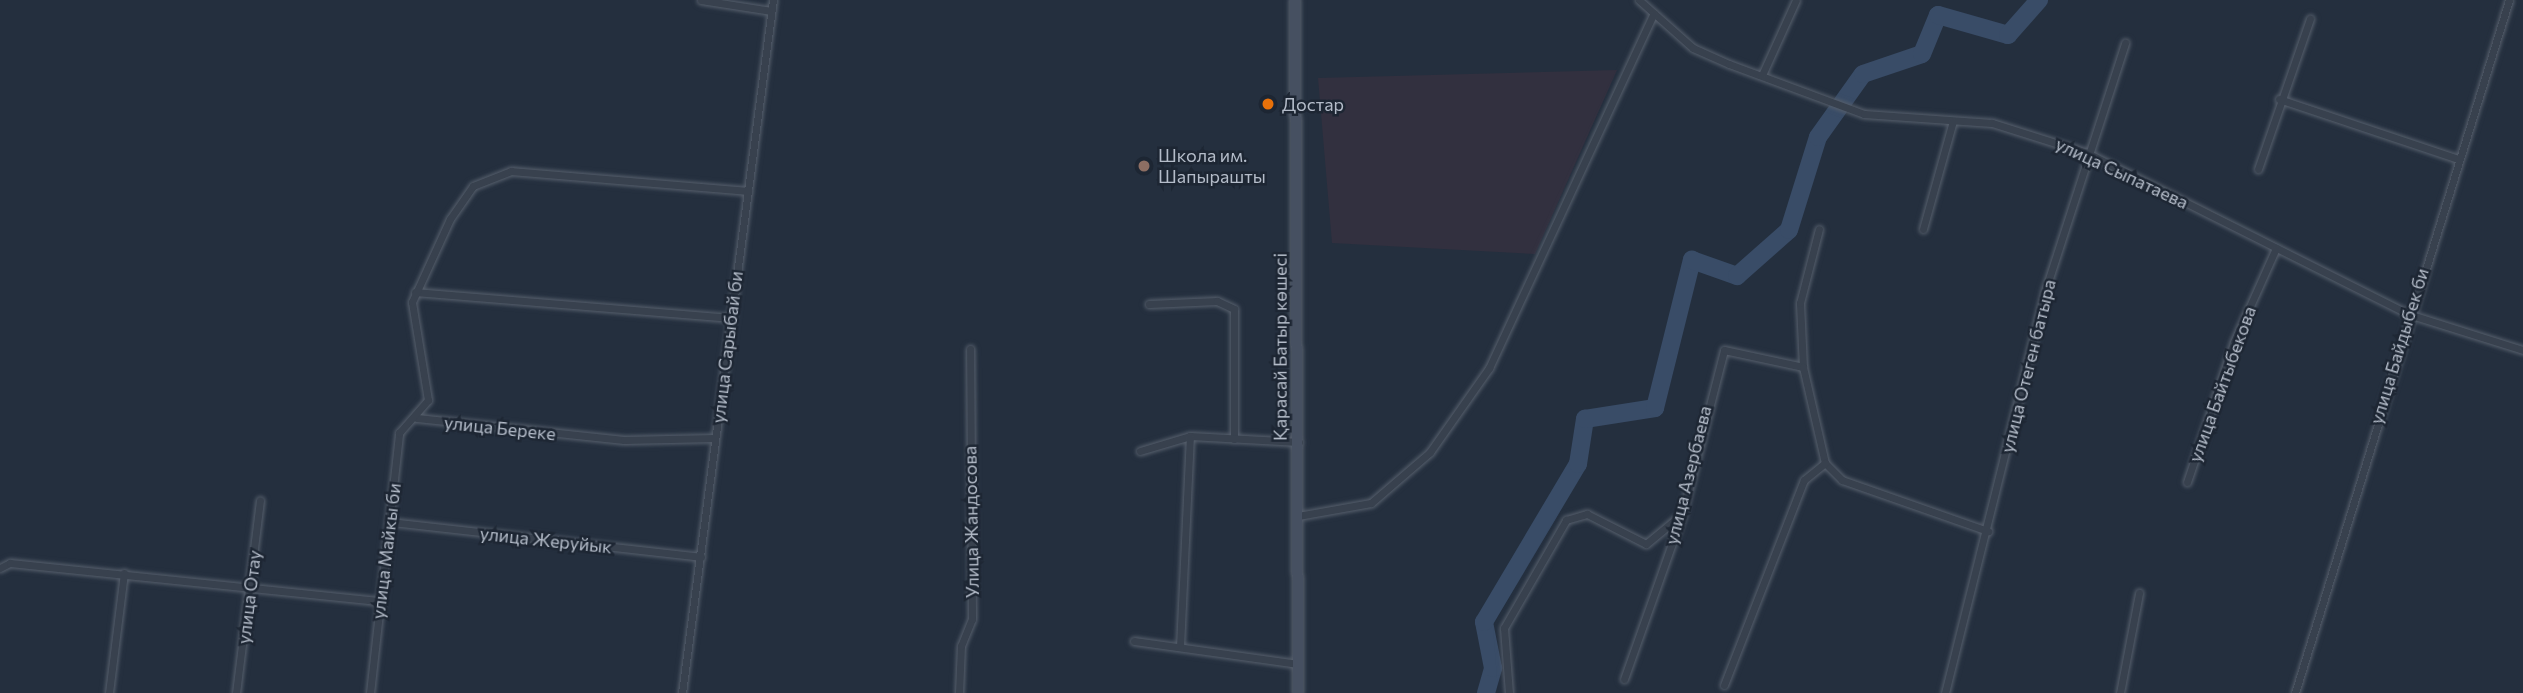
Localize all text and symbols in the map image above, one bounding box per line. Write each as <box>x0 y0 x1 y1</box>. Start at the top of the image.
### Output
place label: Достар <box>1282 93 1344 115</box>
marker: Достар <box>1260 96 1276 112</box>
street label: улица Сыпатаева <box>2052 133 2192 213</box>
place label: Школа им. Шапырашты <box>1158 145 1266 188</box>
marker: Школа им. Шапырашты <box>1136 158 1152 174</box>
street label: Қарасай Батыр көшесі <box>1269 253 1291 441</box>
street label: улица Байдыбек би <box>2365 265 2433 427</box>
street label: улица Сарыбай би <box>707 270 747 424</box>
street label: улица Отеген батыра <box>1996 277 2060 455</box>
street label: улица Байтыбекова <box>2184 303 2260 465</box>
street label: улица Азербаева <box>1660 403 1716 547</box>
street label: улица Береке <box>443 411 557 445</box>
street label: Улица Жандосова <box>959 446 983 598</box>
street label: улица Майкы би <box>367 482 405 620</box>
street label: улица Жеруйык <box>479 522 613 558</box>
street label: улица Отау <box>233 549 265 645</box>

